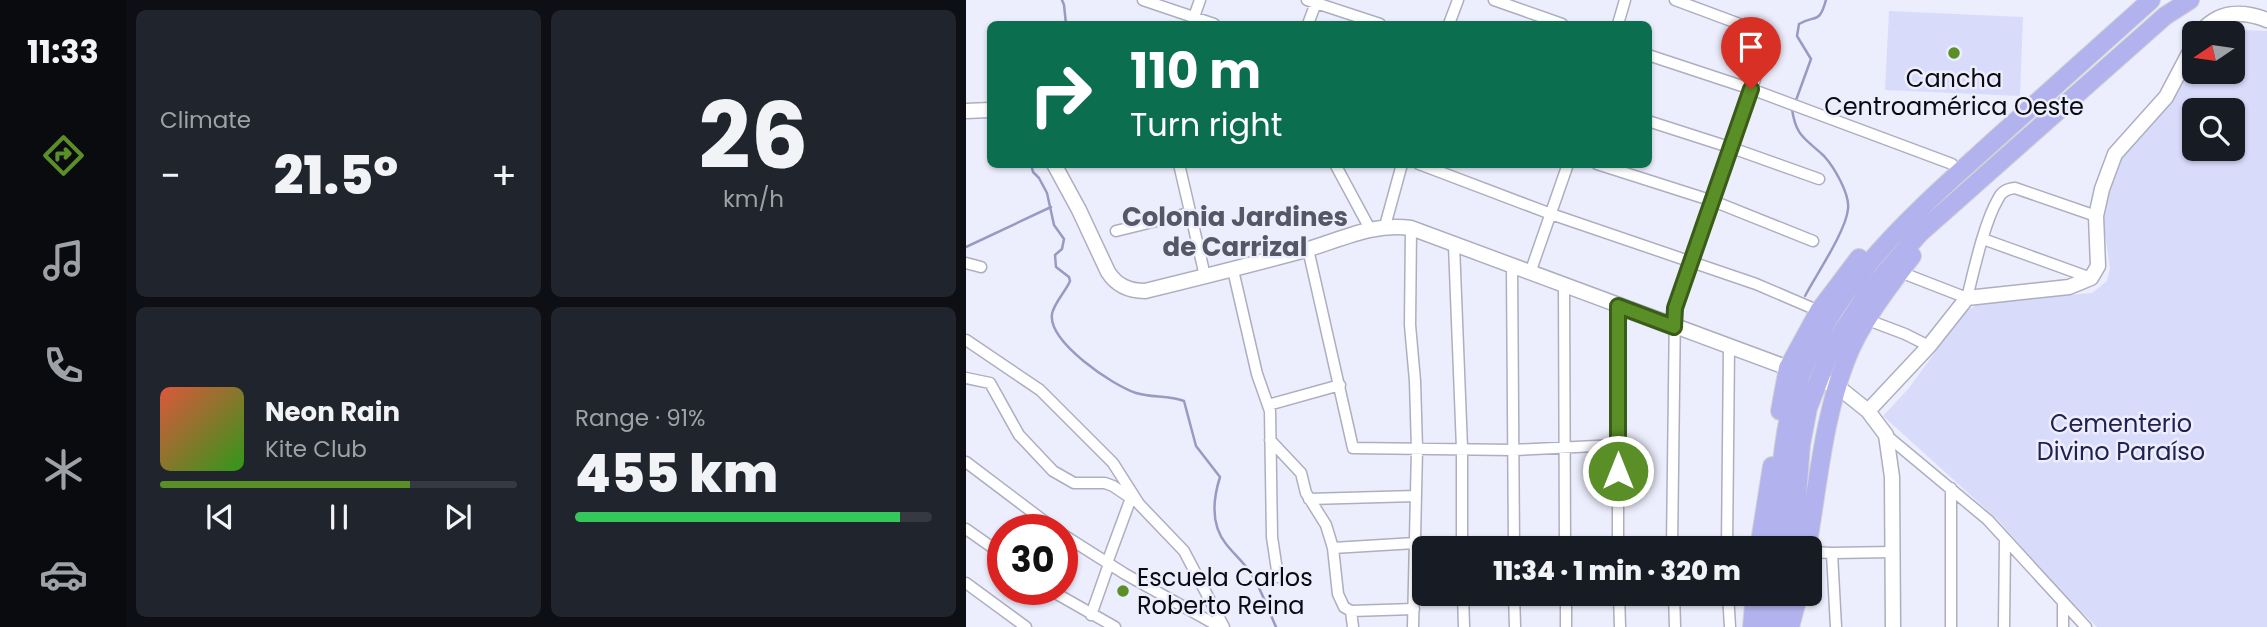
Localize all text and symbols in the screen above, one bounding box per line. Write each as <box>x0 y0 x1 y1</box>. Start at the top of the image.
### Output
pin <box>1721 17 1781 89</box>
north arrow <box>2182 21 2245 84</box>
map controls <box>2182 21 2245 161</box>
icon: arrive <box>1732 28 1770 66</box>
text: 11:33 <box>27 29 99 74</box>
text: 110 m <box>1130 37 1261 105</box>
marker: Cancha Centroamérica Oeste <box>1946 45 1962 61</box>
icon: right <box>1015 49 1106 140</box>
place label: Cancha Centroamérica Oeste <box>1824 62 2084 123</box>
text: 26 <box>699 72 808 200</box>
button: search <box>2182 98 2245 161</box>
text: Turn right <box>1130 102 1282 147</box>
text: Climate <box>160 104 251 136</box>
icon: directions <box>39 131 88 180</box>
text: 21.5° <box>274 139 398 212</box>
text: − <box>160 149 181 202</box>
text: + <box>491 149 517 202</box>
text: km/h <box>723 183 784 215</box>
district label: Colonia Jardines de Carrizal <box>1122 199 1348 265</box>
icon: music <box>39 236 88 285</box>
icon: phone <box>39 341 88 390</box>
text: Neon Rain <box>265 394 400 430</box>
text: Range · 91% <box>575 402 706 434</box>
park label: Cementerio Divino Paraíso <box>2037 407 2205 468</box>
text: Kite Club <box>265 433 367 465</box>
position arrow <box>1581 434 1655 508</box>
text: 455 km <box>575 437 778 510</box>
icon: climate <box>39 445 88 494</box>
icon: previous <box>201 498 239 536</box>
icon: pause <box>320 498 358 536</box>
icon: next <box>439 498 477 536</box>
speed limit sign: 30 <box>987 514 1078 605</box>
icon: car <box>39 550 88 599</box>
text: 11:34 · 1 min · 320 m <box>1493 553 1741 589</box>
place label: Escuela Carlos Roberto Reina <box>1137 561 1313 622</box>
marker: Escuela Carlos Roberto Reina <box>1115 583 1131 599</box>

